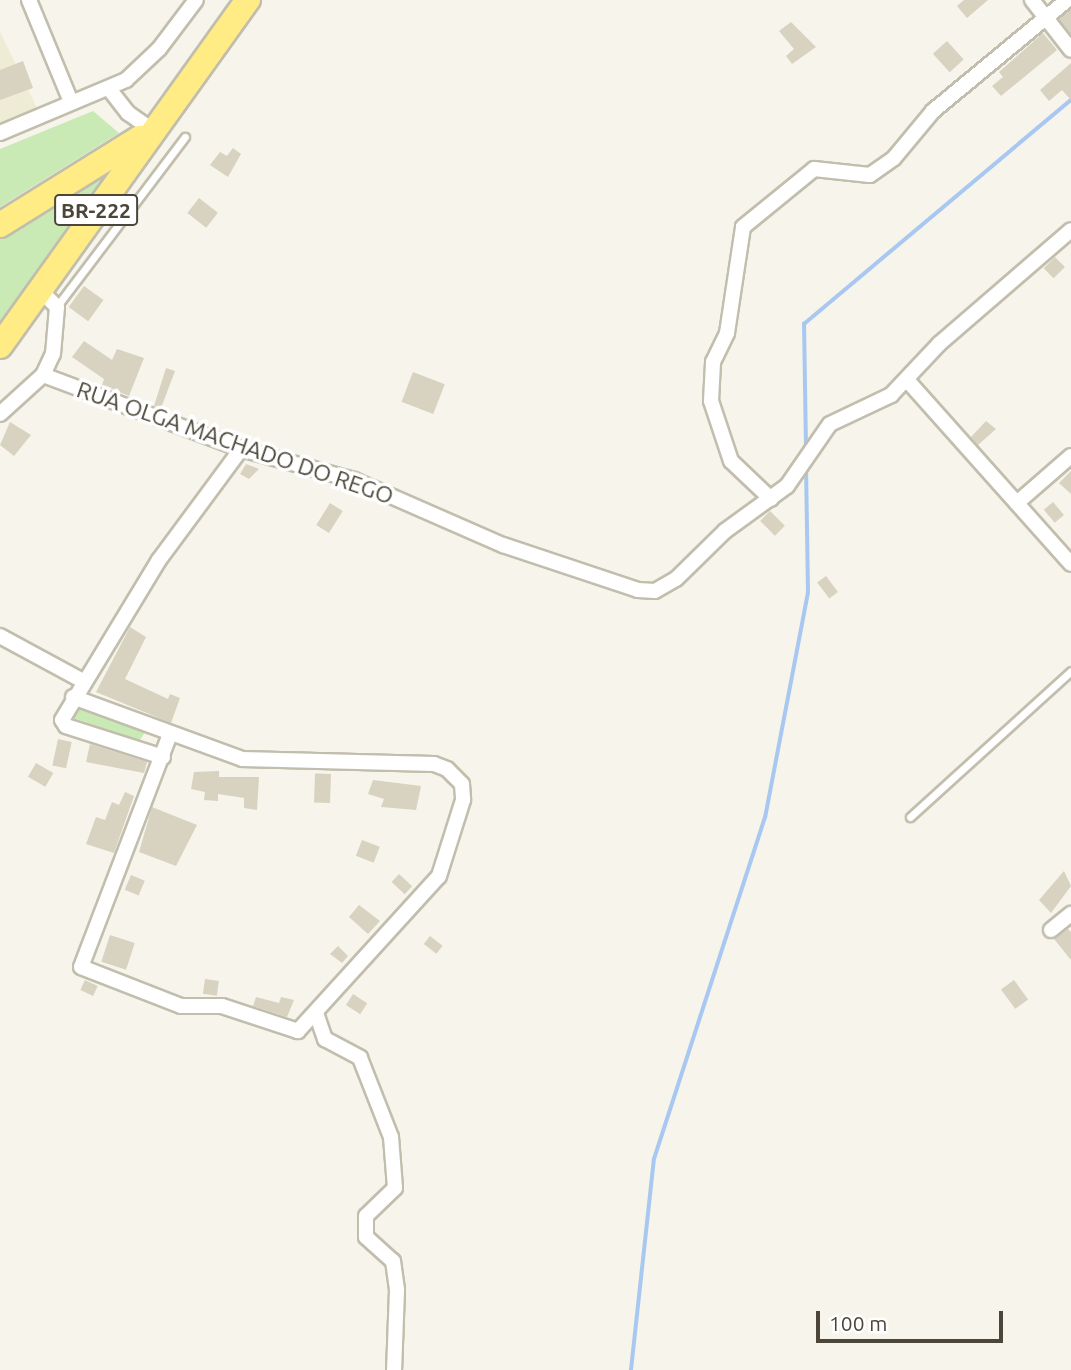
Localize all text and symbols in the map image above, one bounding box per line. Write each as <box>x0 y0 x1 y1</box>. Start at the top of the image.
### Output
road number: BR-222 <box>54 192 138 228</box>
street label: RUA OLGA MACHADO DO REGO <box>73 376 397 510</box>
scale bar <box>819 1296 1006 1340</box>
text: 100 m <box>829 1311 887 1335</box>

